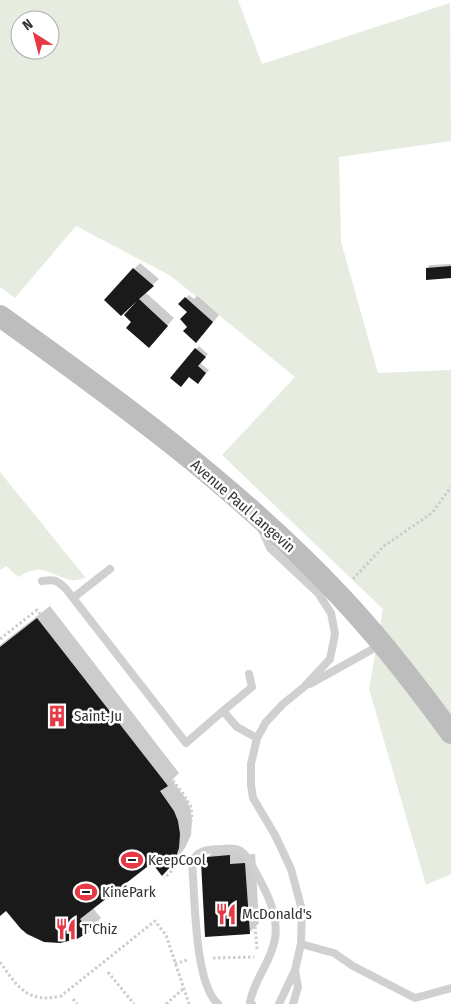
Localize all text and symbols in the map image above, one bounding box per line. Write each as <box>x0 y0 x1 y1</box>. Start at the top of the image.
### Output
north arrow <box>10 10 60 60</box>
text: N <box>19 16 36 34</box>
street label: Avenue Paul Langevin <box>187 456 299 556</box>
building icon: Saint-Ju <box>44 703 70 729</box>
place label: Saint-Ju <box>74 707 122 725</box>
sports icon: KeepCool <box>119 847 145 873</box>
place label: KeepCool <box>148 851 206 869</box>
sports icon: KinéPark <box>73 879 99 905</box>
place label: KinéPark <box>102 883 156 901</box>
restaurant icon: McDonald's <box>213 901 239 927</box>
place label: McDonald's <box>242 905 312 923</box>
restaurant icon: T'Chiz <box>53 916 79 942</box>
place label: T'Chiz <box>82 920 117 938</box>

